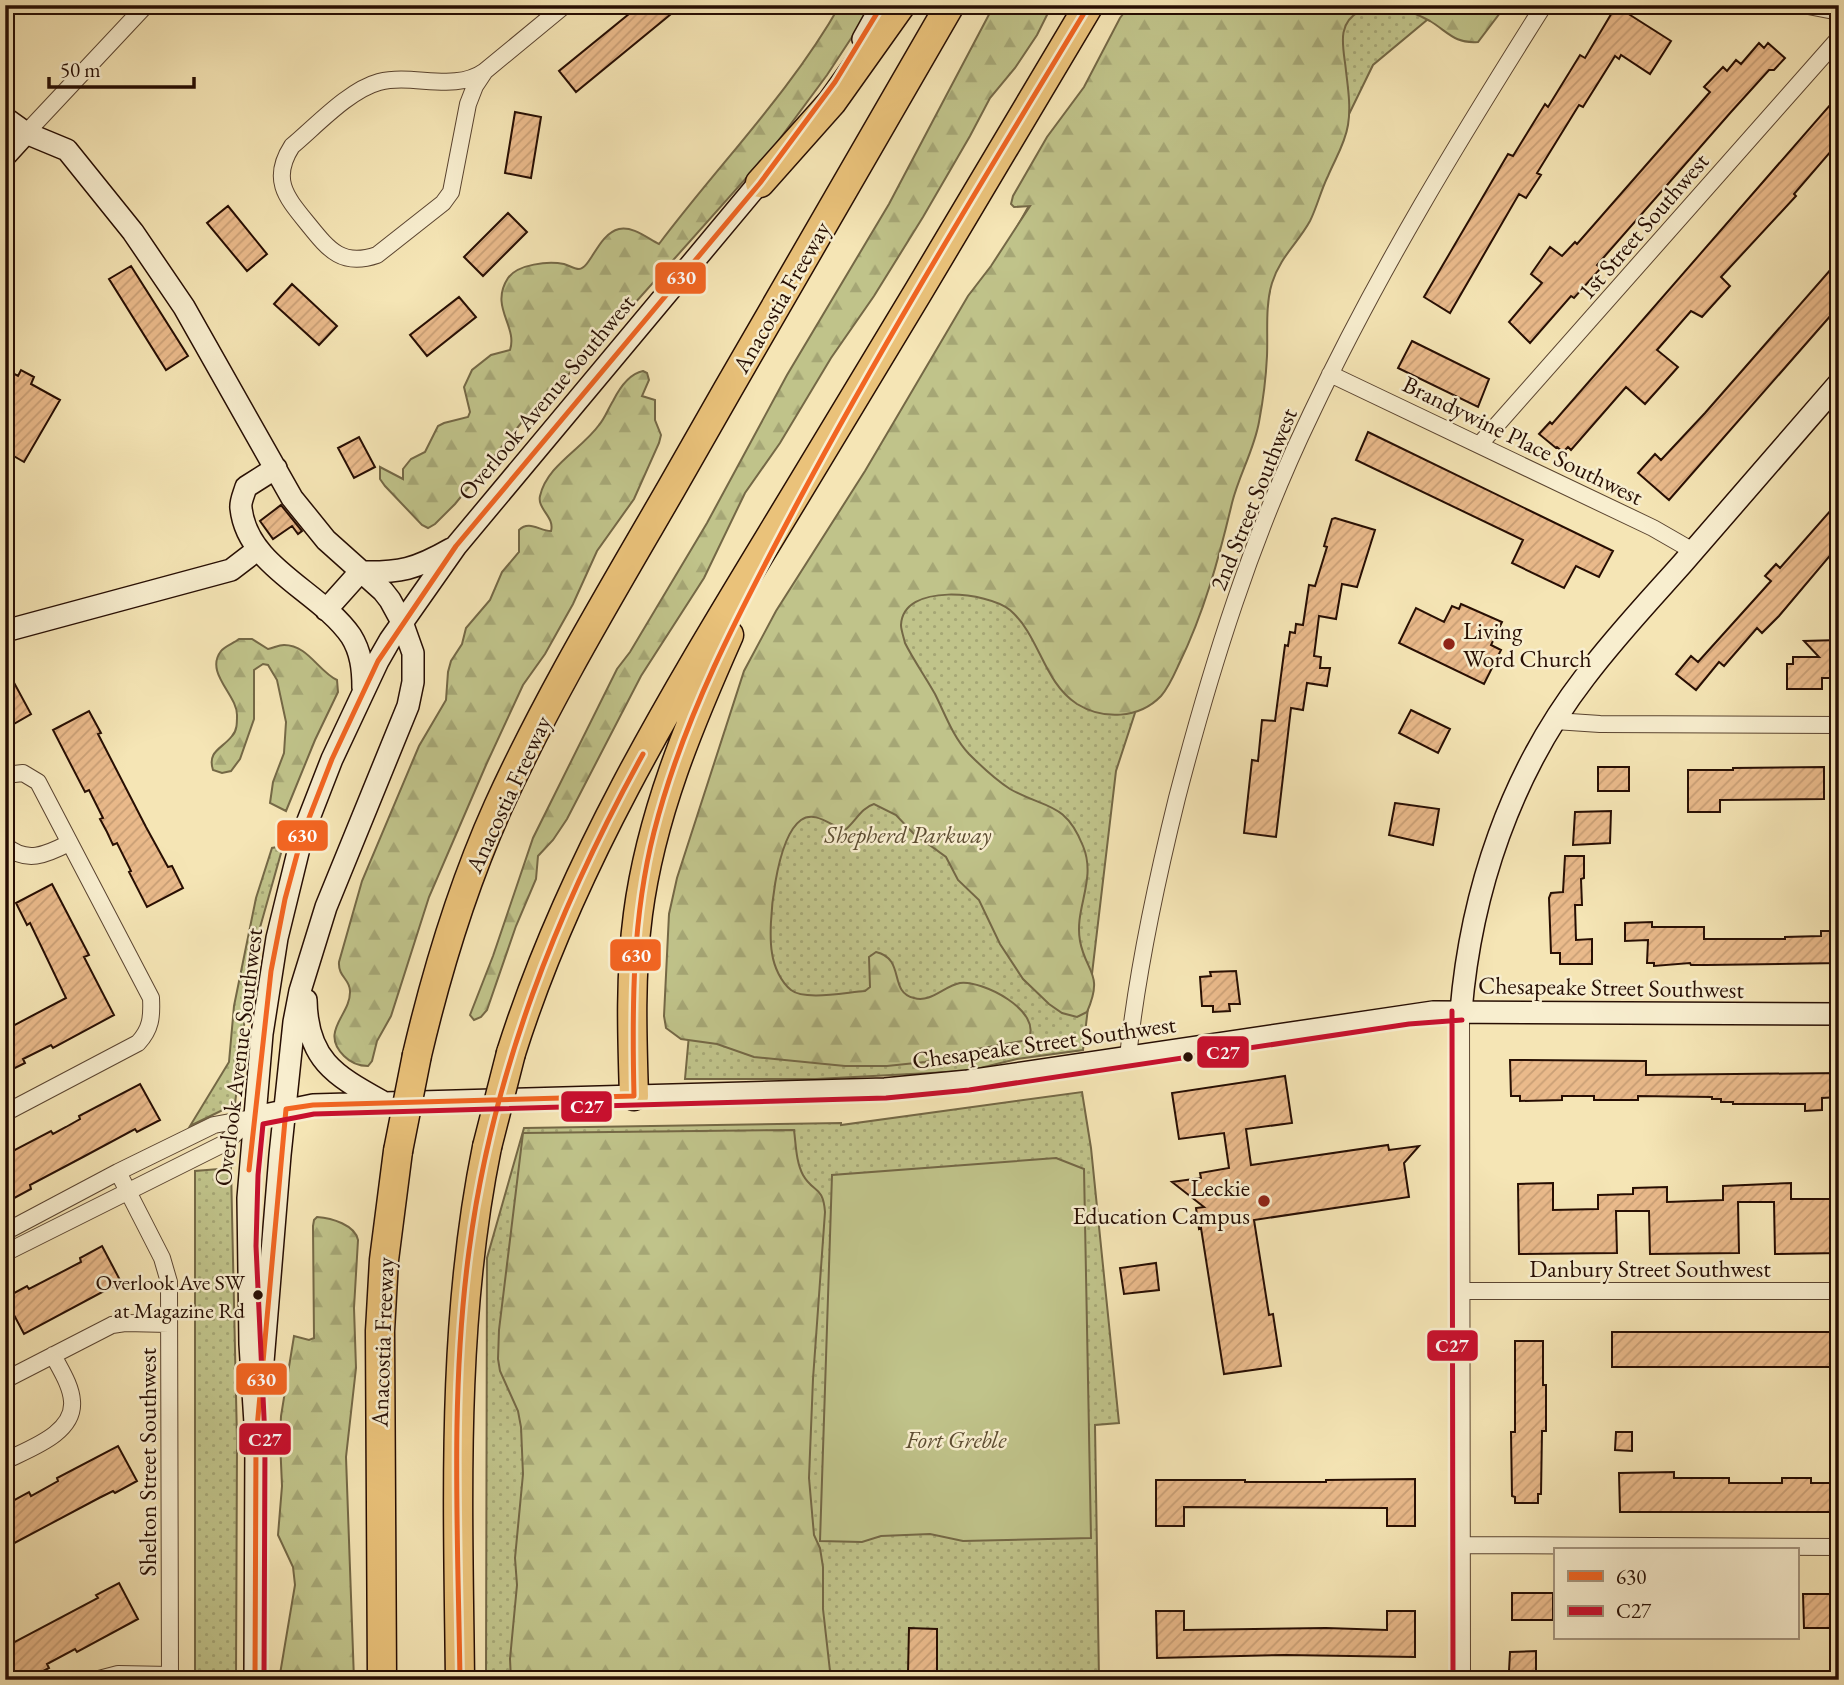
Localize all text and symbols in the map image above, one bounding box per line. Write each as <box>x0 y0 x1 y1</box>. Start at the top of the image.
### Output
scale bar <box>49 46 194 90</box>
text: 50 m <box>60 56 101 83</box>
street label: 1st Street Southwest <box>1571 146 1716 306</box>
street label: Anacostia Freeway <box>725 215 837 379</box>
line badge: 630 <box>654 261 707 295</box>
text: 630 <box>666 265 696 290</box>
street label: Overlook Avenue Southwest <box>451 287 642 507</box>
street label: Brandywine Place Southwest <box>1398 368 1649 512</box>
street label: 2nd Street Southwest <box>1202 403 1304 595</box>
place label: Living Word Church <box>1463 615 1592 674</box>
marker: Living Word Church <box>1441 636 1457 652</box>
street label: Anacostia Freeway <box>458 710 558 879</box>
line badge: 630 <box>276 819 329 852</box>
park label: Shepherd Parkway <box>823 819 992 850</box>
text: 630 <box>287 823 317 848</box>
street label: Overlook Avenue Southwest <box>207 926 269 1188</box>
line badge: 630 <box>609 938 662 972</box>
text: 630 <box>621 943 651 968</box>
street label: Chesapeake Street Southwest <box>1478 969 1745 1005</box>
street label: Chesapeake Street Southwest <box>910 1008 1178 1076</box>
line badge: C27 <box>1196 1035 1250 1069</box>
text: C27 <box>1206 1040 1241 1065</box>
unlabelled marker <box>1181 1050 1195 1064</box>
line badge: C27 <box>560 1090 613 1123</box>
text: C27 <box>570 1094 605 1119</box>
place label: Leckie Education Campus <box>1072 1172 1250 1231</box>
marker: Leckie Education Campus <box>1256 1193 1272 1209</box>
street label: Danbury Street Southwest <box>1529 1253 1771 1284</box>
street label: Anacostia Freeway <box>364 1256 400 1429</box>
place label: Overlook Ave SW at Magazine Rd <box>96 1268 246 1325</box>
marker: Overlook Ave SW at Magazine Rd <box>251 1288 265 1302</box>
line badge: C27 <box>1426 1329 1479 1362</box>
text: C27 <box>1435 1333 1470 1358</box>
street label: Shelton Street Southwest <box>132 1347 163 1576</box>
line badge: 630 <box>235 1362 288 1396</box>
text: 630 <box>246 1367 276 1392</box>
line badge: C27 <box>238 1422 292 1456</box>
park label: Fort Greble <box>905 1424 1007 1455</box>
text: C27 <box>248 1427 283 1452</box>
legend <box>1554 1548 1798 1640</box>
text: 630 <box>1616 1563 1646 1590</box>
text: C27 <box>1616 1597 1652 1624</box>

